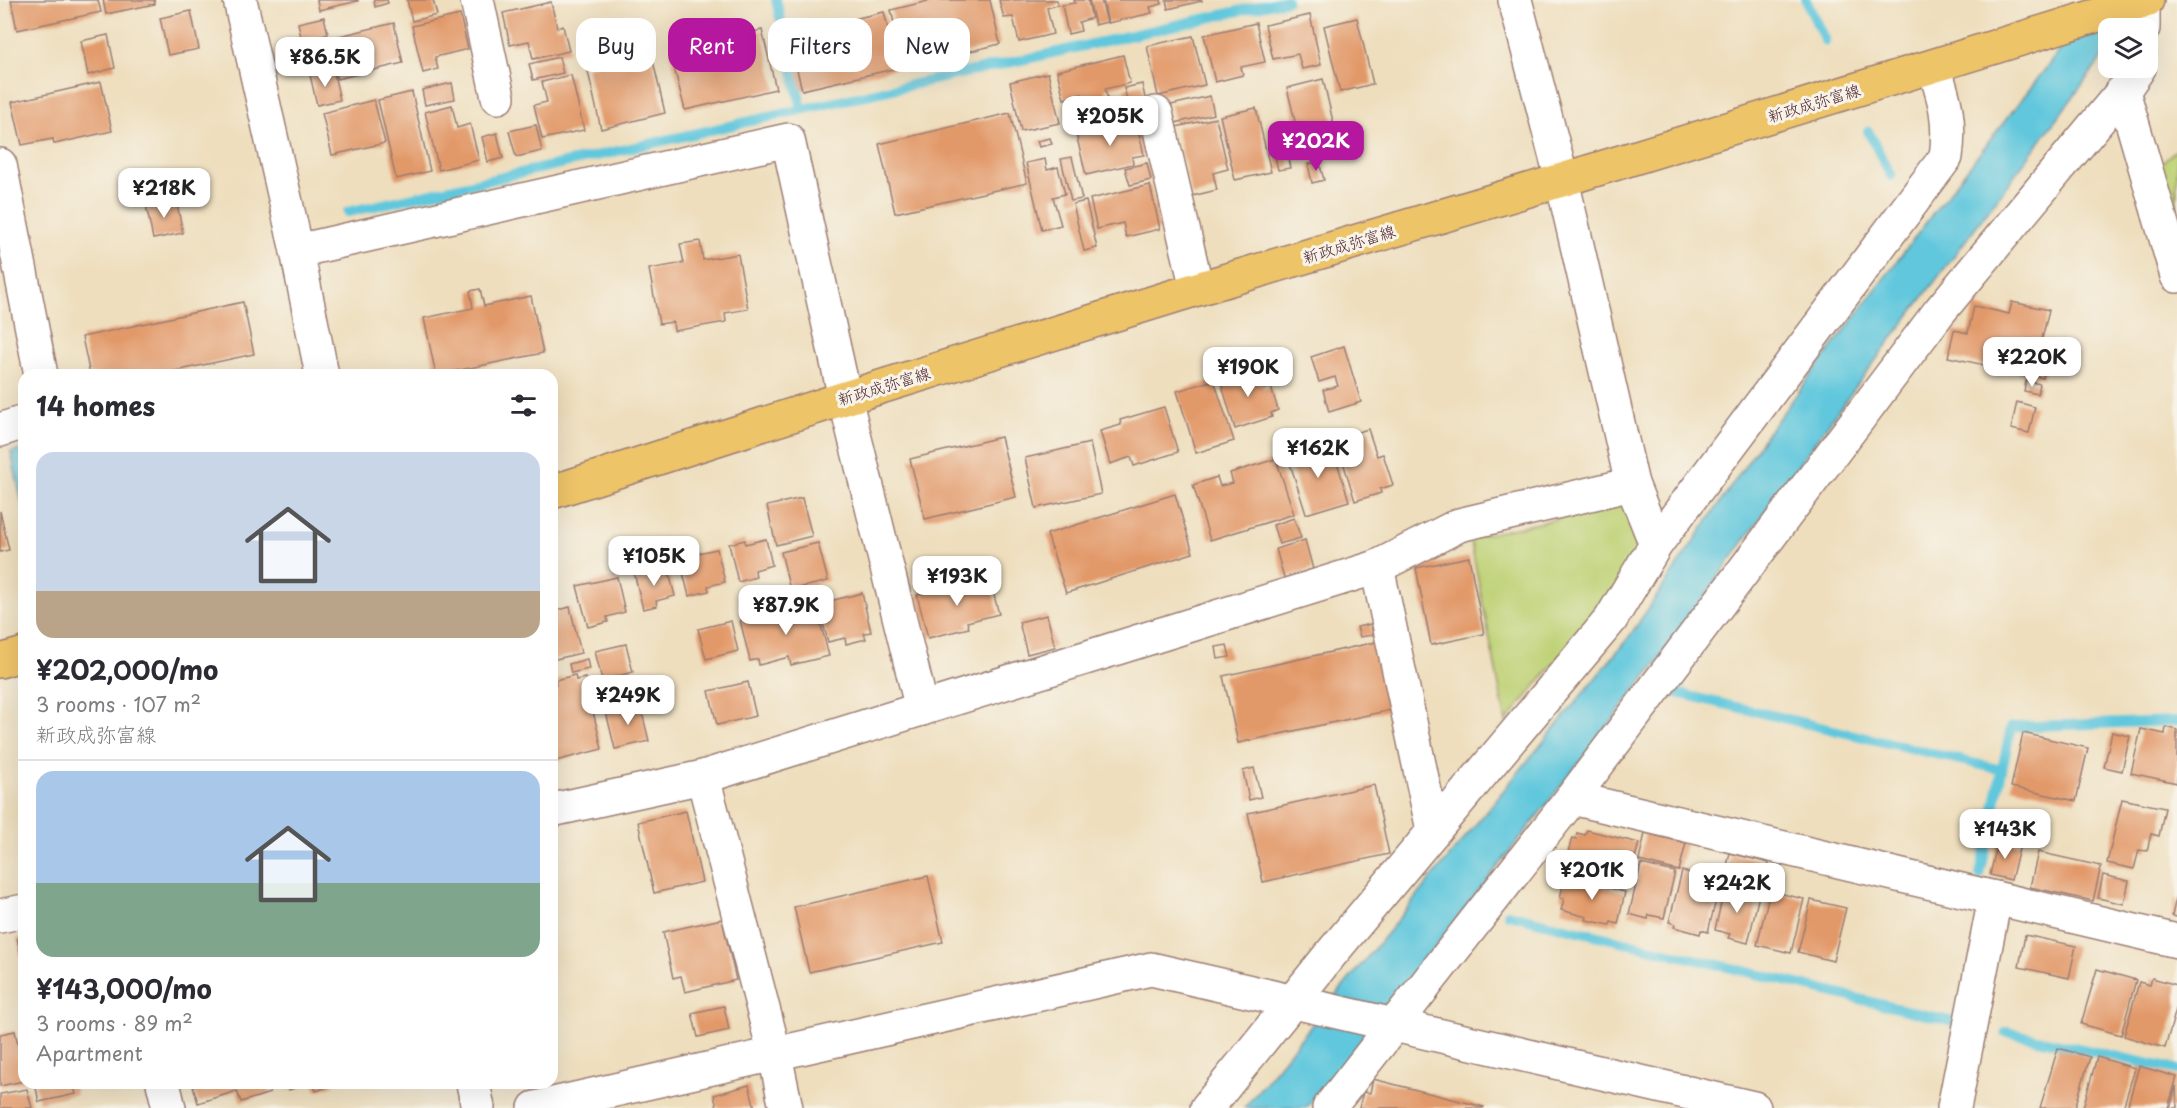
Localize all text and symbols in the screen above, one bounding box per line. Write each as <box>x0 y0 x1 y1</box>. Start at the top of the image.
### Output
chip: Buy <box>576 18 656 72</box>
chip: Rent <box>668 18 756 72</box>
chip: Filters <box>768 18 872 72</box>
chip: New <box>884 18 970 72</box>
map controls <box>2098 18 2158 78</box>
button: layers <box>2098 18 2158 78</box>
pin: ¥86.5K <box>276 37 374 88</box>
text: ¥86.5K <box>289 41 361 71</box>
street label: 新政成弥富線 <box>1764 77 1863 128</box>
pin: ¥205K <box>1068 96 1152 147</box>
text: ¥205K <box>1076 100 1144 130</box>
pin: ¥202K <box>1274 121 1358 172</box>
text: ¥202K <box>1282 125 1350 155</box>
pin: ¥218K <box>122 168 206 219</box>
text: ¥218K <box>132 172 196 202</box>
street label: 新政成弥富線 <box>1299 218 1398 269</box>
pin: ¥220K <box>1990 337 2074 388</box>
text: ¥220K <box>1997 341 2067 371</box>
pin: ¥190K <box>1206 347 1290 398</box>
text: ¥190K <box>1217 351 1279 381</box>
street label: 新政成弥富線 <box>834 360 933 411</box>
text: 14 homes <box>36 386 155 425</box>
icon: filters <box>507 389 540 422</box>
pin: ¥162K <box>1276 428 1360 479</box>
text: ¥162K <box>1287 432 1349 462</box>
icon: home <box>234 491 342 599</box>
pin: ¥105K <box>612 536 696 587</box>
text: ¥105K <box>622 540 686 570</box>
pin: ¥193K <box>915 556 999 607</box>
text: ¥193K <box>926 560 988 590</box>
pin: ¥87.9K <box>737 585 835 636</box>
text: ¥87.9K <box>753 589 819 619</box>
text: ¥202,000/mo <box>36 650 218 689</box>
pin: ¥249K <box>586 675 670 726</box>
text: ¥249K <box>595 679 661 709</box>
text: 3 rooms · 107 m² <box>36 689 201 719</box>
text: 新政成弥富線 <box>36 719 156 749</box>
pin: ¥143K <box>1963 809 2047 860</box>
icon: home <box>234 810 342 918</box>
text: ¥143K <box>1974 813 2036 843</box>
pin: ¥201K <box>1550 850 1634 901</box>
text: ¥201K <box>1560 854 1624 884</box>
pin: ¥242K <box>1695 863 1779 914</box>
text: ¥242K <box>1703 867 1771 897</box>
text: ¥143,000/mo <box>36 969 212 1008</box>
text: 3 rooms · 89 m² <box>36 1008 193 1038</box>
text: Apartment <box>36 1038 143 1068</box>

